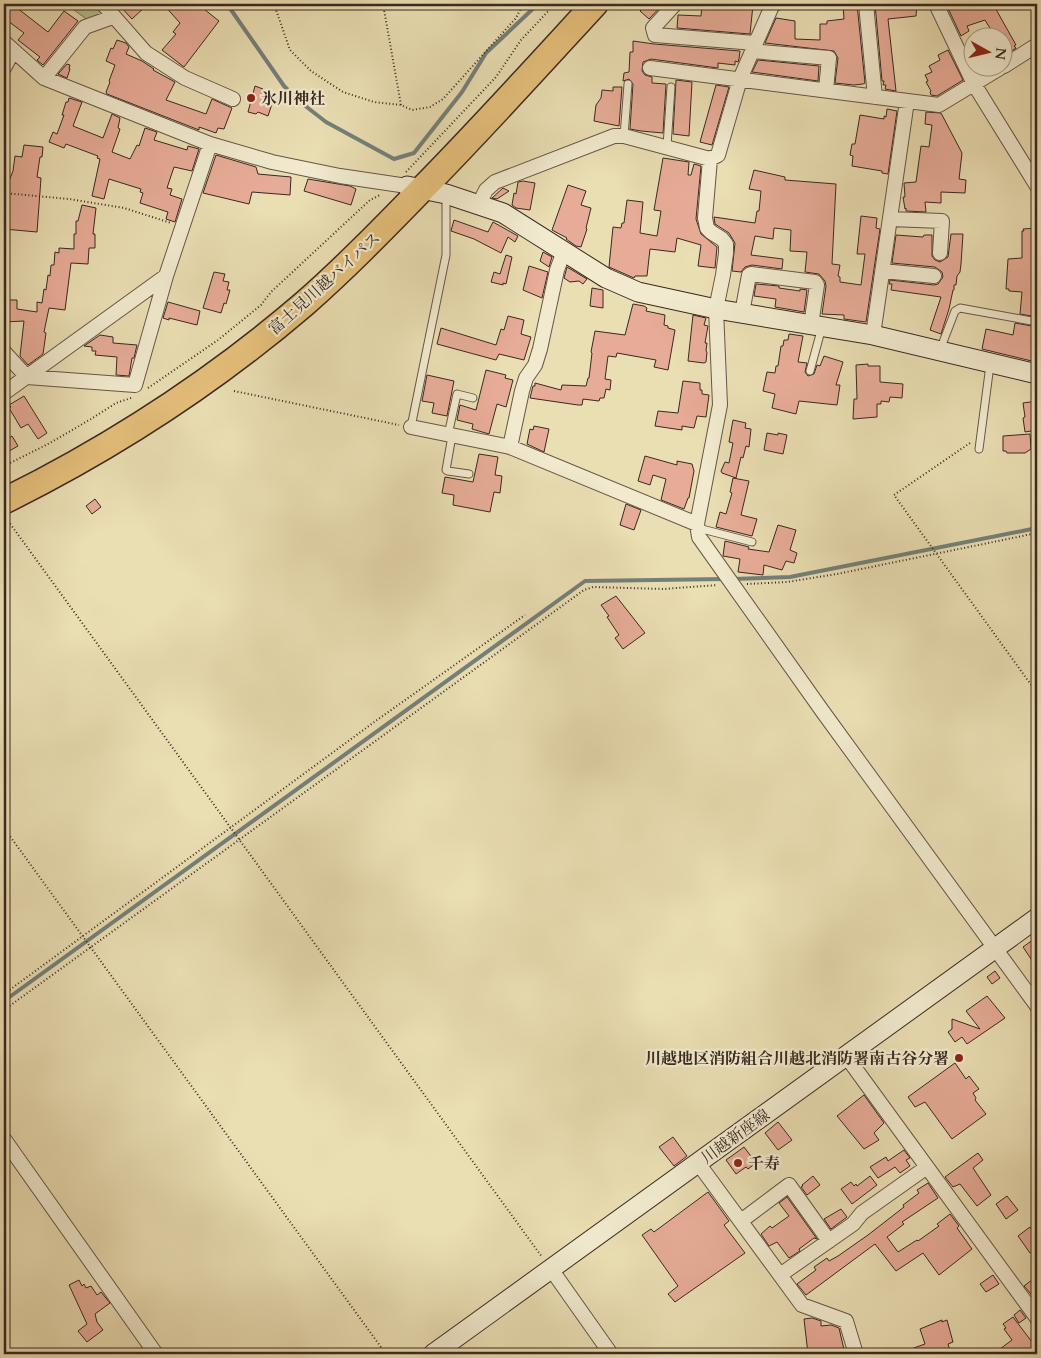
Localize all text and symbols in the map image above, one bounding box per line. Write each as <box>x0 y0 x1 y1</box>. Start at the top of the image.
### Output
north arrow <box>964 28 1014 78</box>
text: N <box>990 46 1011 61</box>
place label: 氷川神社 <box>261 88 325 110</box>
marker: 氷川神社 <box>245 92 257 104</box>
street label: 富士見川越バイパス <box>264 227 385 340</box>
place label: 川越地区消防組合川越北消防署南古谷分署 <box>645 1048 949 1070</box>
marker: 川越地区消防組合川越北消防署南古谷分署 <box>953 1052 965 1064</box>
street label: 川越新座線 <box>697 1104 774 1169</box>
place label: 千寿 <box>748 1153 780 1175</box>
marker: 千寿 <box>732 1157 744 1169</box>

